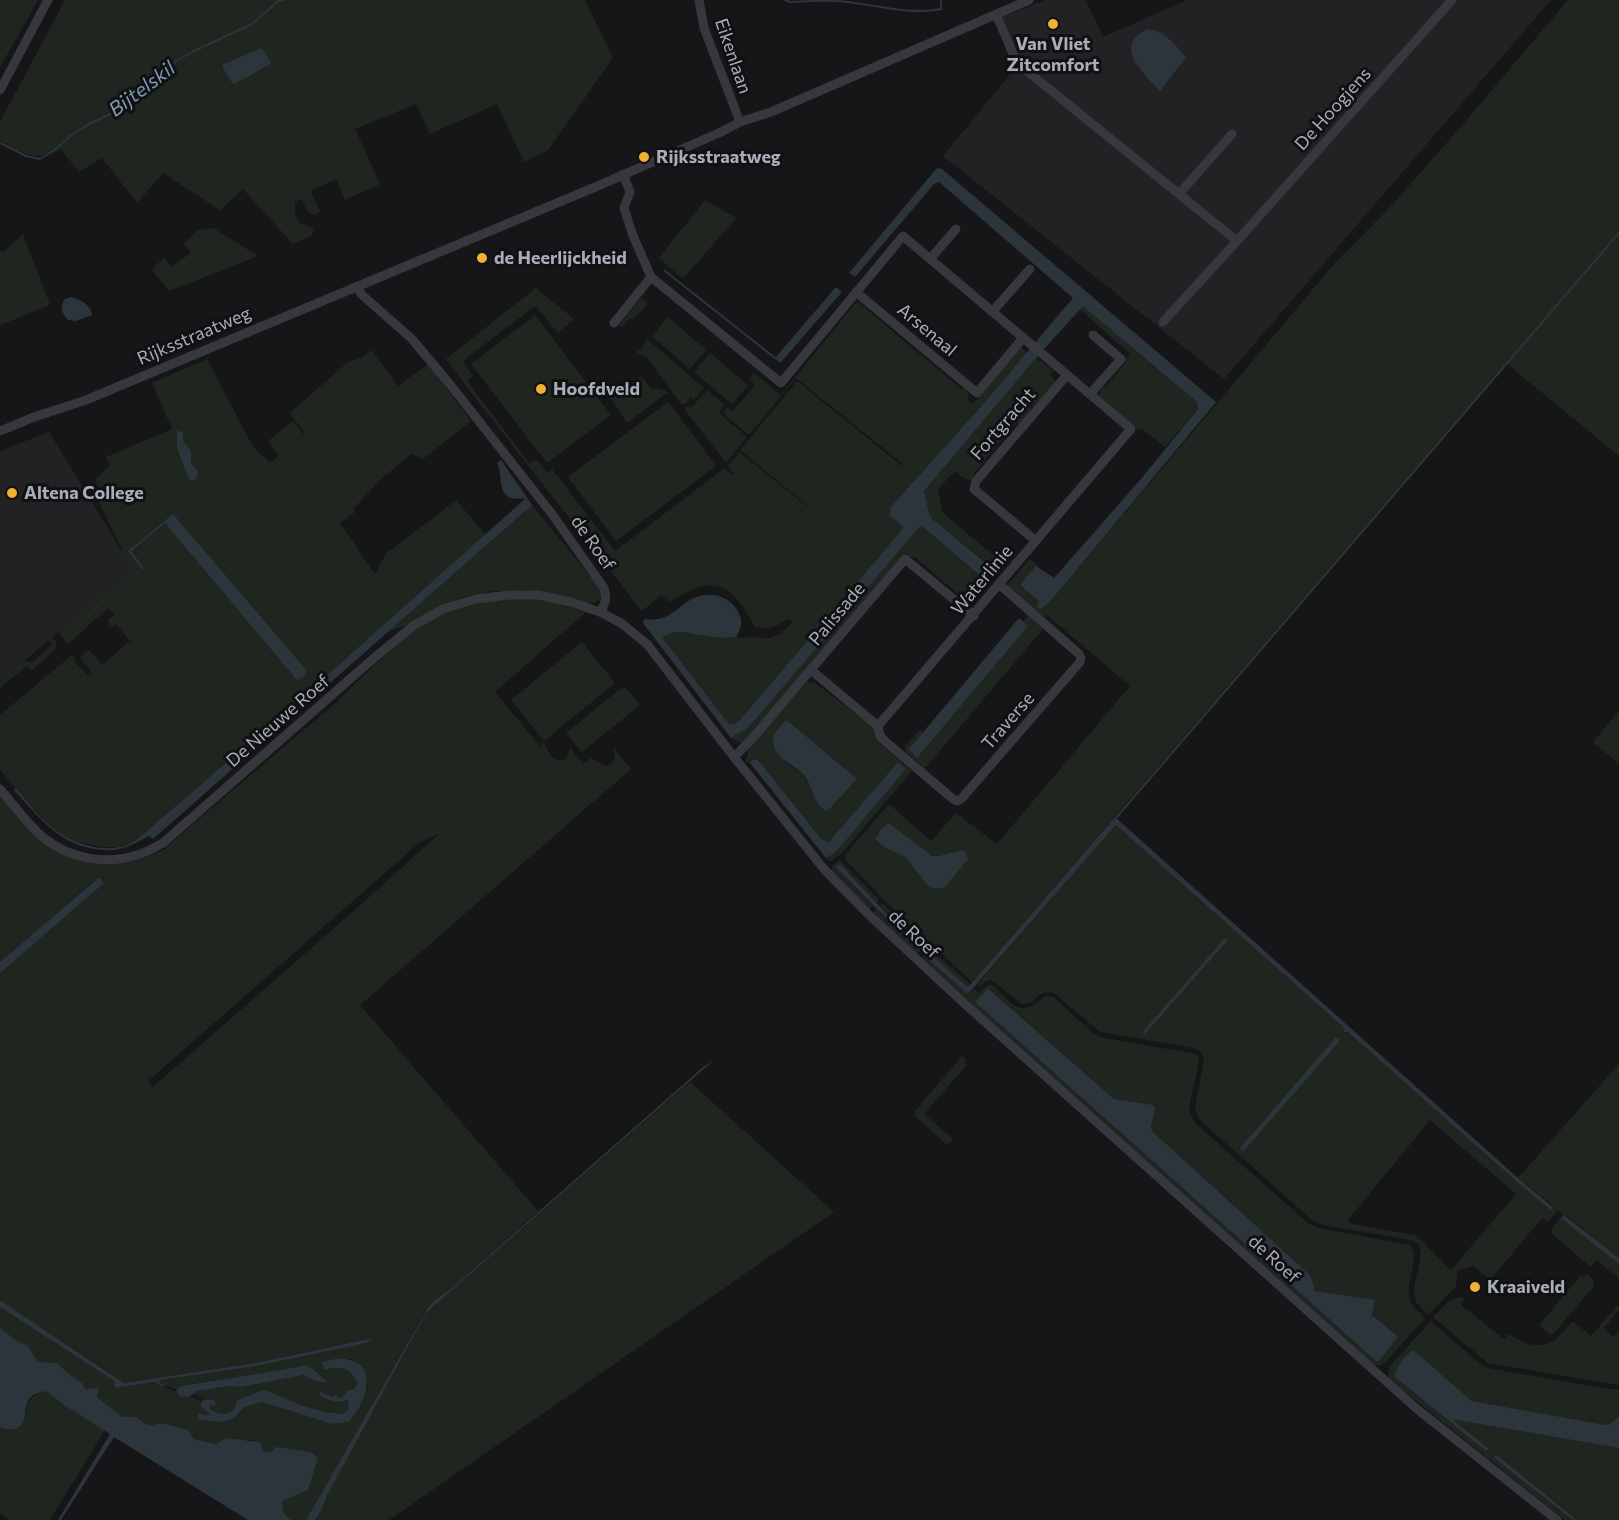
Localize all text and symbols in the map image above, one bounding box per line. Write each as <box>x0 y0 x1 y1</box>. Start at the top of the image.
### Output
street label: Eikenlaan <box>710 16 756 96</box>
marker: Van Vliet Zitcomfort <box>1046 17 1060 31</box>
place label: Van Vliet Zitcomfort <box>1007 33 1099 76</box>
water label: Bijtelskil <box>104 56 180 122</box>
street label: De Hoogjens <box>1290 63 1376 155</box>
place label: Rijksstraatweg <box>656 146 781 168</box>
marker: Rijksstraatweg <box>637 150 651 164</box>
place label: de Heerlijckheid <box>494 247 627 269</box>
marker: de Heerlijckheid <box>475 251 489 265</box>
street label: Arsenaal <box>893 299 961 361</box>
street label: Rijksstraatweg <box>134 302 254 370</box>
place label: Hoofdveld <box>553 378 640 400</box>
marker: Hoofdveld <box>534 382 548 396</box>
street label: Fortgracht <box>966 384 1040 464</box>
place label: Altena College <box>24 482 144 504</box>
marker: Altena College <box>5 486 19 500</box>
street label: de Roef <box>566 511 620 575</box>
street label: Waterlinie <box>947 541 1017 619</box>
street label: Palissade <box>804 578 870 650</box>
street label: De Nieuwe Roef <box>222 670 334 772</box>
street label: Traverse <box>977 688 1039 754</box>
street label: de Roef <box>884 905 944 963</box>
street label: de Roef <box>1244 1230 1304 1288</box>
place label: Kraaiveld <box>1487 1276 1565 1298</box>
marker: Kraaiveld <box>1468 1280 1482 1294</box>

